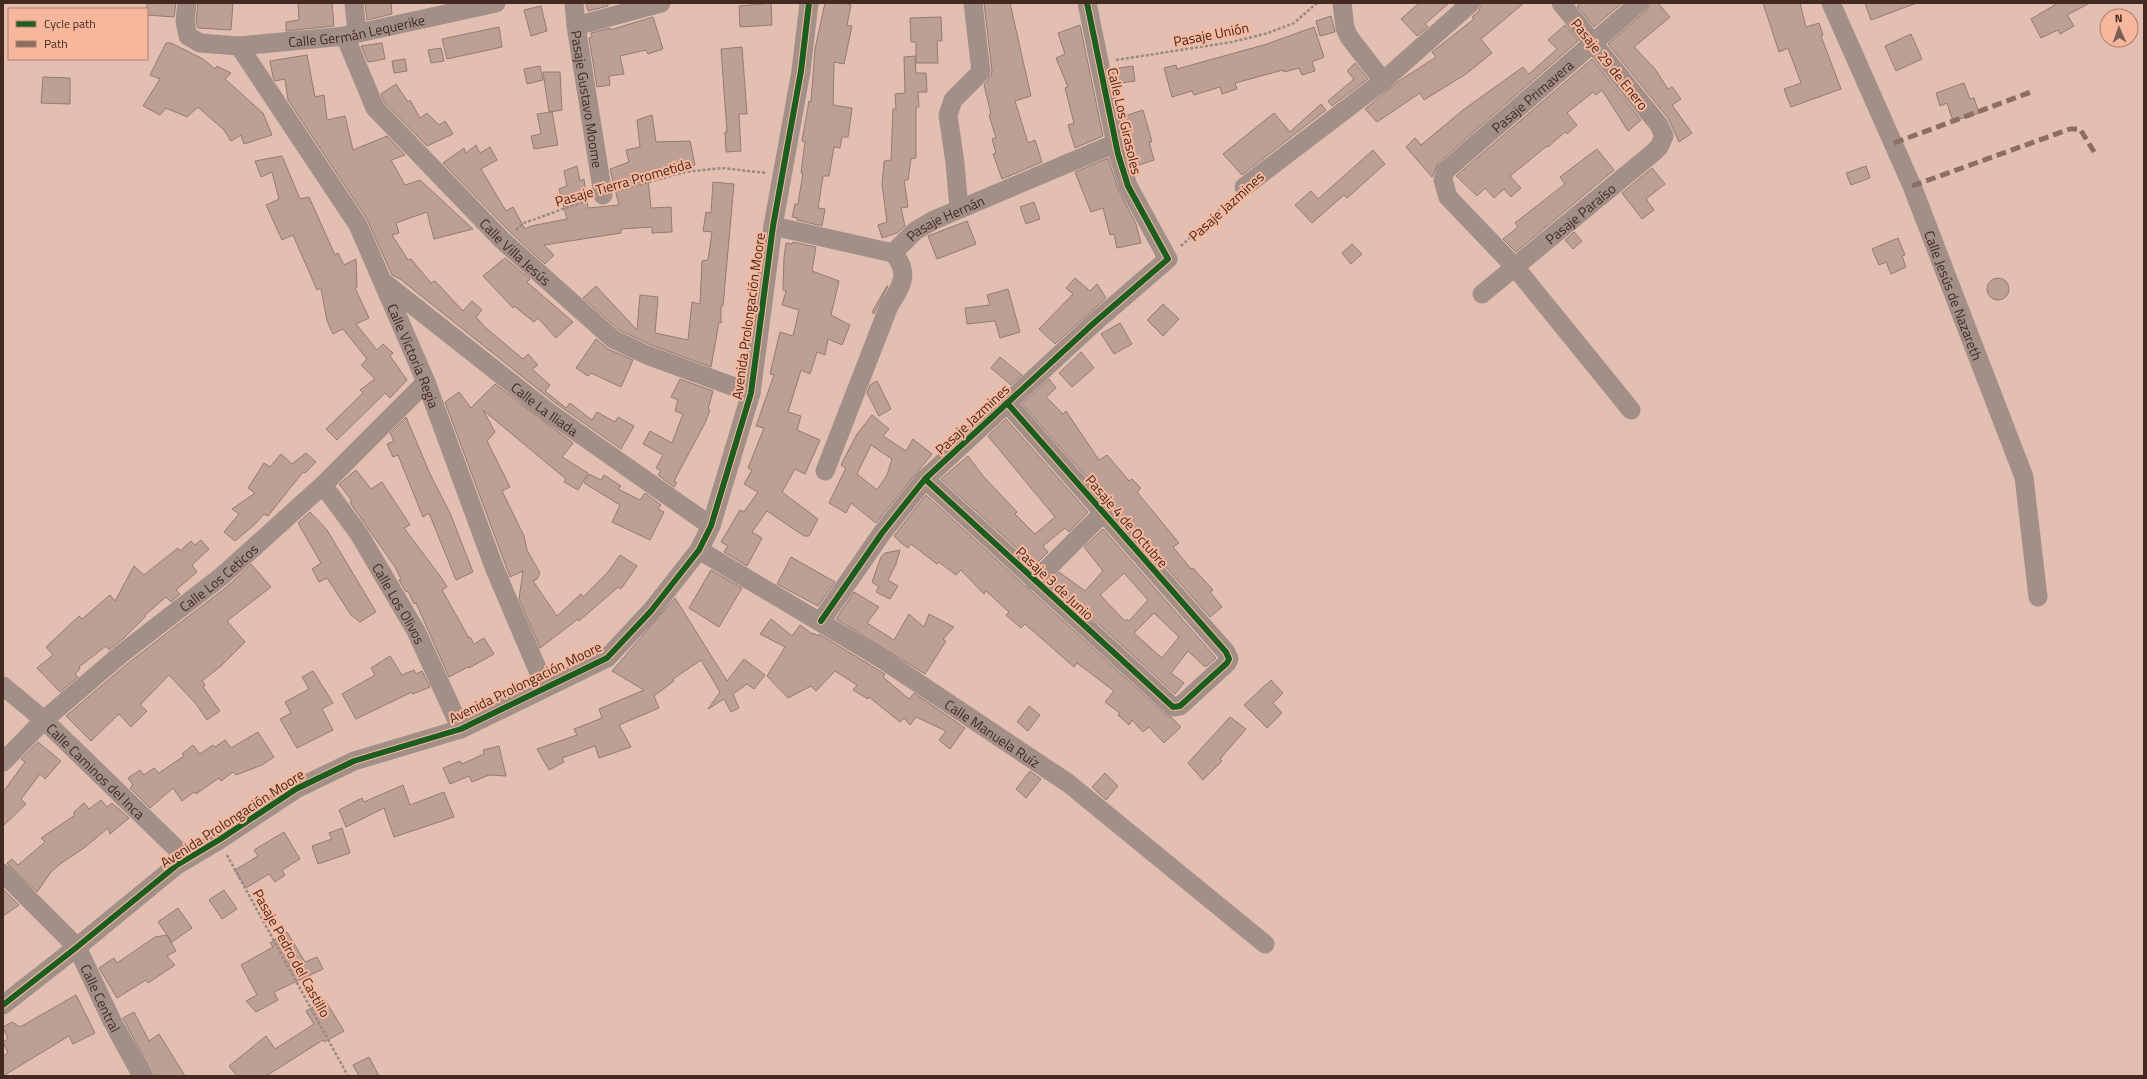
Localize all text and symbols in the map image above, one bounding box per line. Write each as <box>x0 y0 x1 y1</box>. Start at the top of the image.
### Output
legend <box>8 8 148 60</box>
street label: Calle Germán Lequerike <box>287 8 427 52</box>
north arrow <box>2099 8 2139 48</box>
text: N <box>2115 10 2123 26</box>
text: Cycle path <box>44 14 96 33</box>
street label: Pasaje 29 de Enero <box>1566 14 1654 114</box>
street label: Pasaje Unión <box>1171 16 1251 52</box>
street label: Pasaje Gustavo Moome <box>566 29 609 169</box>
text: Path <box>44 34 68 53</box>
street label: Pasaje Primavera <box>1486 54 1578 137</box>
street label: Calle Los Girasoles <box>1102 65 1148 177</box>
street label: Pasaje Tierra Prometida <box>552 153 694 211</box>
street label: Pasaje Jazmines <box>1184 166 1268 246</box>
street label: Pasaje Paraíso <box>1540 178 1620 249</box>
street label: Pasaje Hernán <box>901 189 988 245</box>
street label: Calle Villa Jesús <box>475 213 556 290</box>
street label: Calle Jesús de Nazareth <box>1919 227 1988 363</box>
street label: Avenida Prolongación Moore <box>726 231 770 401</box>
street label: Calle Victoria Regia <box>383 300 445 411</box>
street label: Calle La Iliada <box>507 376 583 441</box>
street label: Pasaje Jazmines <box>930 379 1014 459</box>
street label: Pasaje 4 de Octubre <box>1081 470 1173 572</box>
street label: Calle Los Ceticos <box>174 538 262 616</box>
street label: Pasaje 3 de Junio <box>1011 541 1099 625</box>
street label: Calle Los Olivos <box>368 559 431 647</box>
street label: Avenida Prolongación Moore <box>445 636 605 728</box>
street label: Calle Manuela Ruíz <box>941 693 1045 772</box>
street label: Calle Caminos del Inca <box>42 718 150 824</box>
street label: Avenida Prolongación Moore <box>156 763 308 873</box>
street label: Pasaje Pedro del Castillo <box>248 885 336 1021</box>
street label: Calle Central <box>76 960 127 1036</box>

